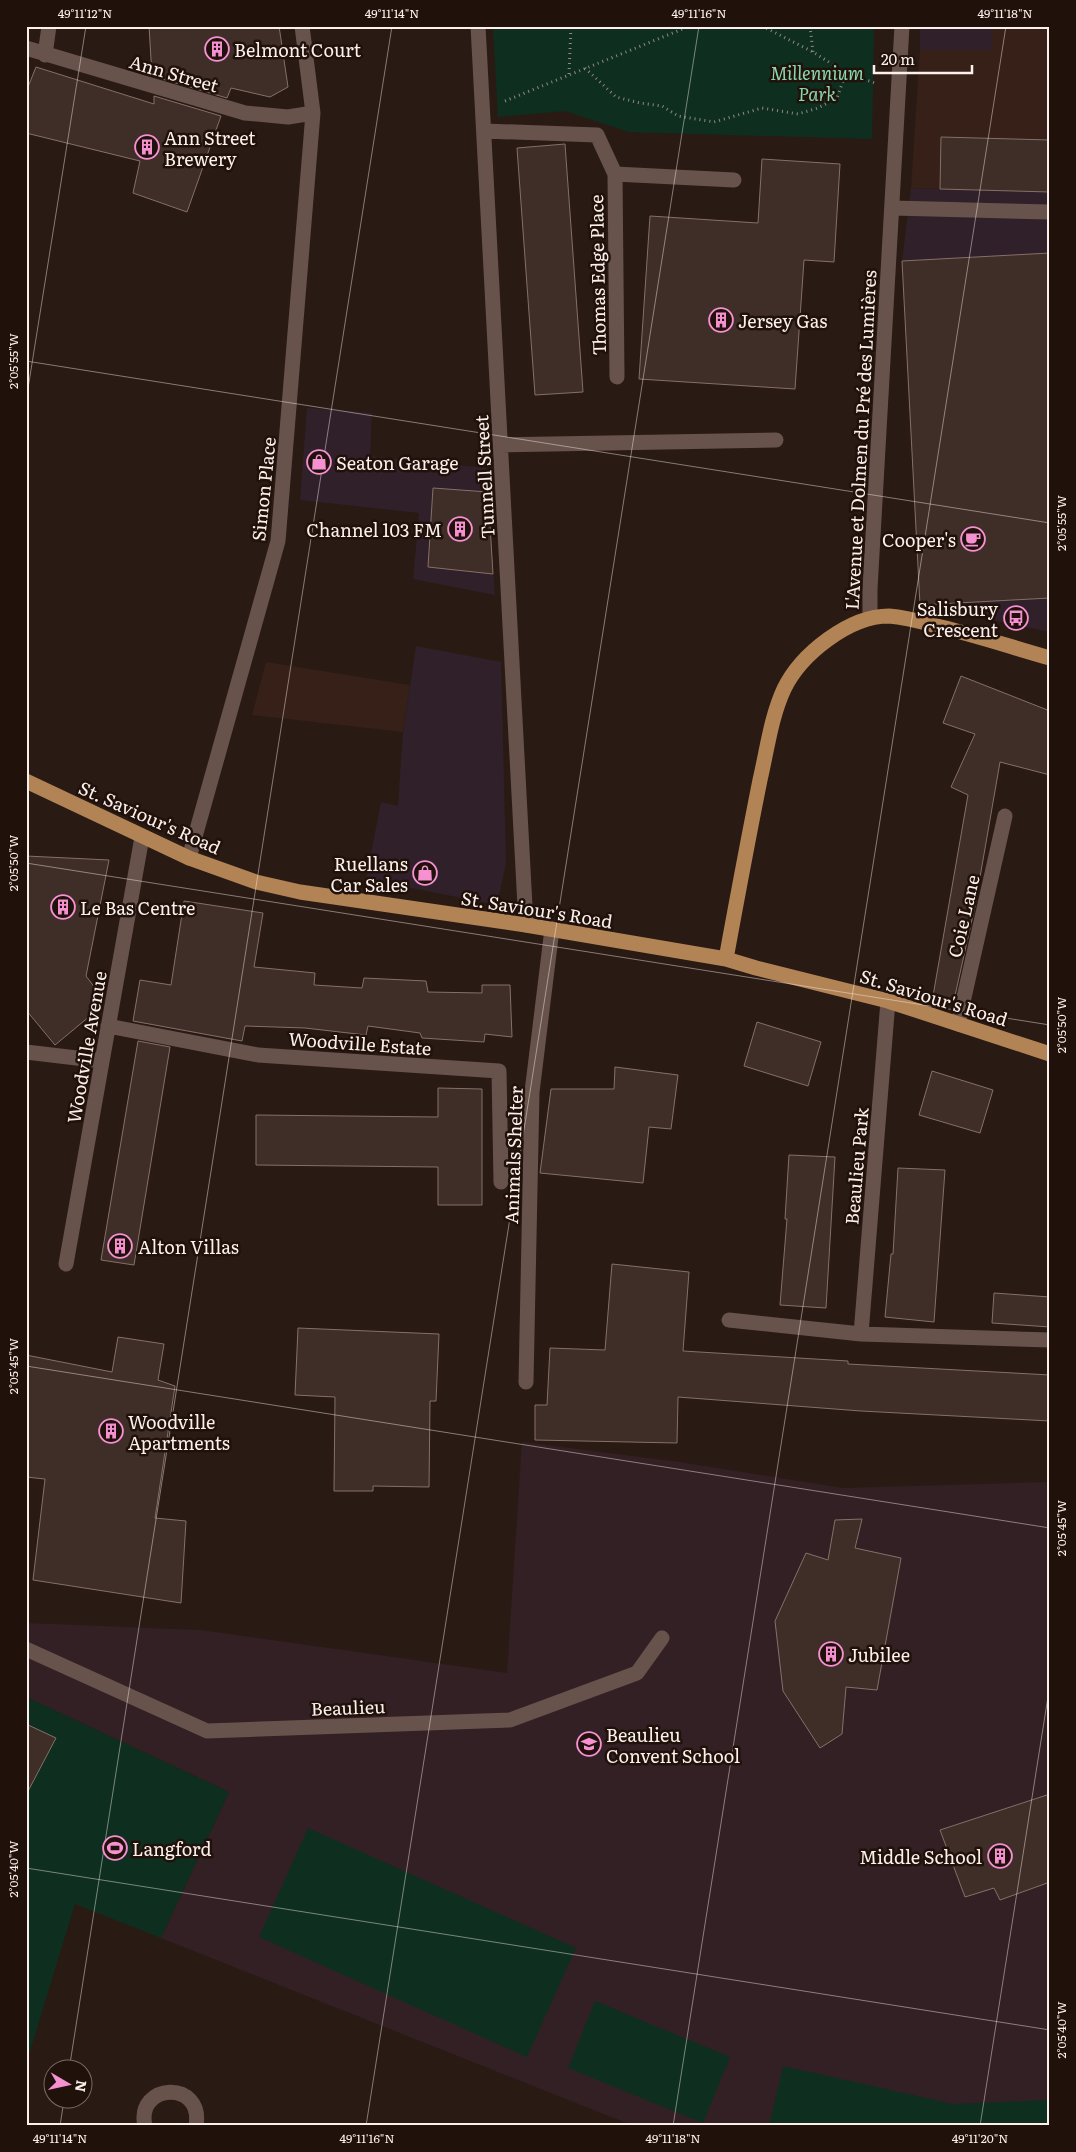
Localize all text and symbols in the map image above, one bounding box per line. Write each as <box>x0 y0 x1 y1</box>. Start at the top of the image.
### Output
text: 49°11'12"N <box>58 4 112 22</box>
text: 49°11'14"N <box>365 4 419 22</box>
text: 49°11'16"N <box>671 4 727 22</box>
text: 49°11'18"N <box>977 4 1033 22</box>
building icon: Belmont Court <box>204 36 230 62</box>
place label: Belmont Court <box>234 36 362 63</box>
scale bar <box>874 42 971 74</box>
street label: Ann Street <box>126 47 222 99</box>
text: 20 m <box>881 47 915 70</box>
park label: Millennium Park <box>770 59 864 107</box>
place label: Ann Street Brewery <box>164 124 256 172</box>
building icon: Ann Street Brewery <box>134 134 160 160</box>
street label: Thomas Edge Place <box>582 194 612 356</box>
street label: L'Avenue et Dolmen du Pré des Lumières <box>838 269 882 611</box>
building icon: Jersey Gas <box>708 307 734 333</box>
place label: Jersey Gas <box>738 307 827 334</box>
text: 2°05'55"W <box>4 333 22 389</box>
street label: Tunnell Street <box>467 414 501 540</box>
street label: Simon Place <box>244 436 282 542</box>
shop icon: Seaton Garage <box>306 449 332 475</box>
place label: Seaton Garage <box>336 449 459 476</box>
text: 2°05'55"W <box>1052 495 1070 551</box>
place label: Channel 103 FM <box>306 516 442 543</box>
building icon: Channel 103 FM <box>447 516 473 542</box>
place label: Cooper's <box>882 526 956 553</box>
cafe icon: Cooper's <box>960 526 986 552</box>
place label: Salisbury Crescent <box>917 595 999 643</box>
bus stop icon: Salisbury Crescent <box>1003 605 1029 631</box>
street label: St. Saviour's Road <box>75 774 225 860</box>
text: 2°05'50"W <box>4 835 22 891</box>
place label: Ruellans Car Sales <box>331 850 408 898</box>
shop icon: Ruellans Car Sales <box>412 860 438 886</box>
street label: Coie Lane <box>940 872 986 960</box>
street label: St. Saviour's Road <box>459 884 615 934</box>
building icon: Le Bas Centre <box>50 894 76 920</box>
place label: Le Bas Centre <box>80 894 195 921</box>
street label: St. Saviour's Road <box>857 962 1011 1032</box>
street label: Woodville Avenue <box>59 969 113 1125</box>
text: 2°05'50"W <box>1052 997 1070 1053</box>
street label: Woodville Estate <box>288 1025 432 1061</box>
street label: Animals Shelter <box>497 1085 529 1224</box>
street label: Beaulieu Park <box>837 1105 875 1226</box>
building icon: Alton Villas <box>107 1233 133 1259</box>
place label: Alton Villas <box>138 1233 239 1260</box>
text: 2°05'45"W <box>4 1338 22 1394</box>
place label: Woodville Apartments <box>128 1408 230 1456</box>
building icon: Woodville Apartments <box>98 1418 124 1444</box>
text: 2°05'45"W <box>1052 1500 1070 1556</box>
building icon: Jubilee <box>818 1641 844 1667</box>
place label: Jubilee <box>848 1641 910 1668</box>
street label: Beaulieu <box>310 1692 386 1722</box>
place label: Beaulieu Convent School <box>606 1721 740 1769</box>
school or university icon: Beaulieu Convent School <box>576 1731 602 1757</box>
sports icon: Langford <box>102 1835 128 1861</box>
place label: Langford <box>132 1835 211 1862</box>
text: 2°05'40"W <box>4 1840 22 1898</box>
place label: Middle School <box>859 1843 982 1870</box>
building icon: Middle School <box>987 1843 1013 1869</box>
text: 2°05'40"W <box>1052 2001 1070 2059</box>
north arrow <box>42 2060 92 2110</box>
text: N <box>71 2079 93 2094</box>
text: 49°11'14"N <box>33 2129 87 2147</box>
text: 49°11'16"N <box>339 2129 395 2147</box>
text: 49°11'18"N <box>645 2129 701 2147</box>
text: 49°11'20"N <box>952 2129 1008 2147</box>

